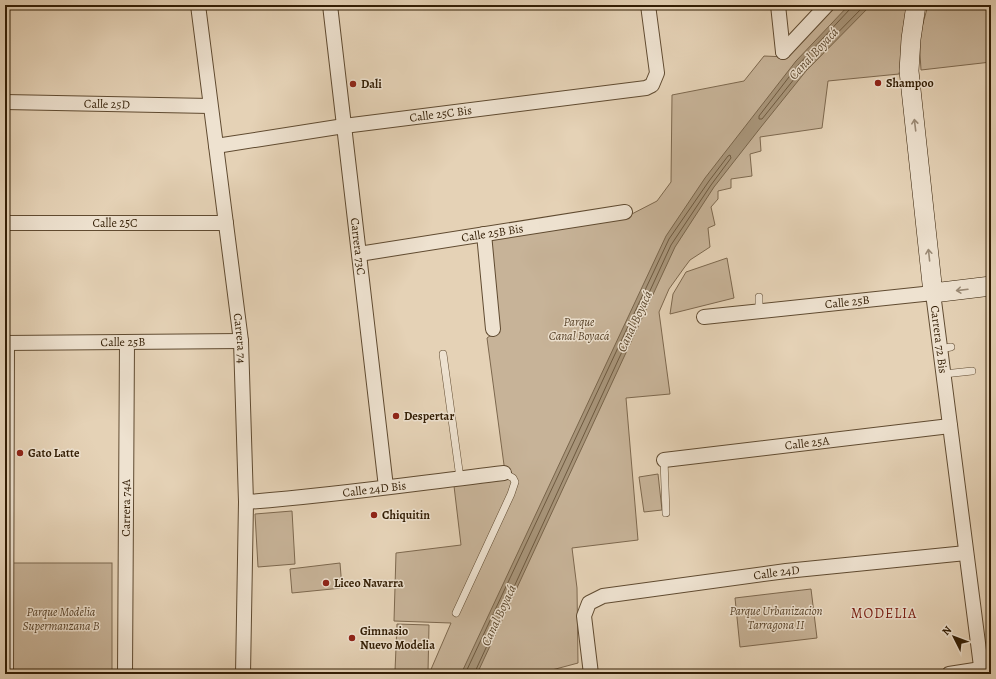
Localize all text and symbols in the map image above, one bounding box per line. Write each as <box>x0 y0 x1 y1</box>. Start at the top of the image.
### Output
water label: Canal Boyacá <box>785 24 842 83</box>
place label: Shampoo <box>886 75 934 91</box>
place label: Dali <box>361 76 382 92</box>
marker: Shampoo <box>873 78 883 88</box>
marker: Dali <box>348 79 358 89</box>
street label: Calle 25D <box>84 96 130 112</box>
street label: Calle 25C Bis <box>409 102 473 126</box>
one-way arrow <box>911 119 919 132</box>
street label: Calle 25C <box>92 215 138 231</box>
street label: Carrera 73C <box>347 217 369 276</box>
street label: Calle 25B Bis <box>460 220 525 246</box>
one-way arrow <box>926 248 933 261</box>
one-way arrow <box>956 286 969 293</box>
water label: Canal Boyacá <box>613 288 656 355</box>
street label: Calle 25B <box>824 292 870 312</box>
street label: Carrera 72 Bis <box>927 304 951 375</box>
street label: Carrera 74 <box>230 312 250 364</box>
park label: Parque Canal Boyacá <box>549 314 610 344</box>
street label: Calle 25B <box>101 334 145 350</box>
place label: Despertar <box>404 408 454 424</box>
marker: Despertar <box>391 411 401 421</box>
street label: Calle 25A <box>784 432 831 454</box>
place label: Gato Latte <box>28 445 80 461</box>
marker: Gato Latte <box>15 448 25 458</box>
street label: Calle 24D Bis <box>342 477 407 501</box>
street label: Carrera 74A <box>118 478 134 537</box>
place label: Chiquitin <box>382 507 430 523</box>
marker: Chiquitin <box>369 510 379 520</box>
street label: Calle 24D <box>752 562 800 583</box>
place label: Liceo Navarra <box>334 575 404 591</box>
marker: Liceo Navarra <box>321 578 331 588</box>
water label: Canal Boyacá <box>477 582 520 649</box>
park label: Parque Urbanizacion Tarragona II <box>729 603 823 633</box>
park label: Parque Modelia Supermanzana B <box>23 604 100 634</box>
district label: MODELIA <box>851 604 917 623</box>
north arrow <box>934 617 974 657</box>
place label: Gimnasio Nuevo Modelia <box>360 623 435 653</box>
text: N <box>939 623 955 639</box>
marker: Gimnasio Nuevo Modelia <box>347 633 357 643</box>

